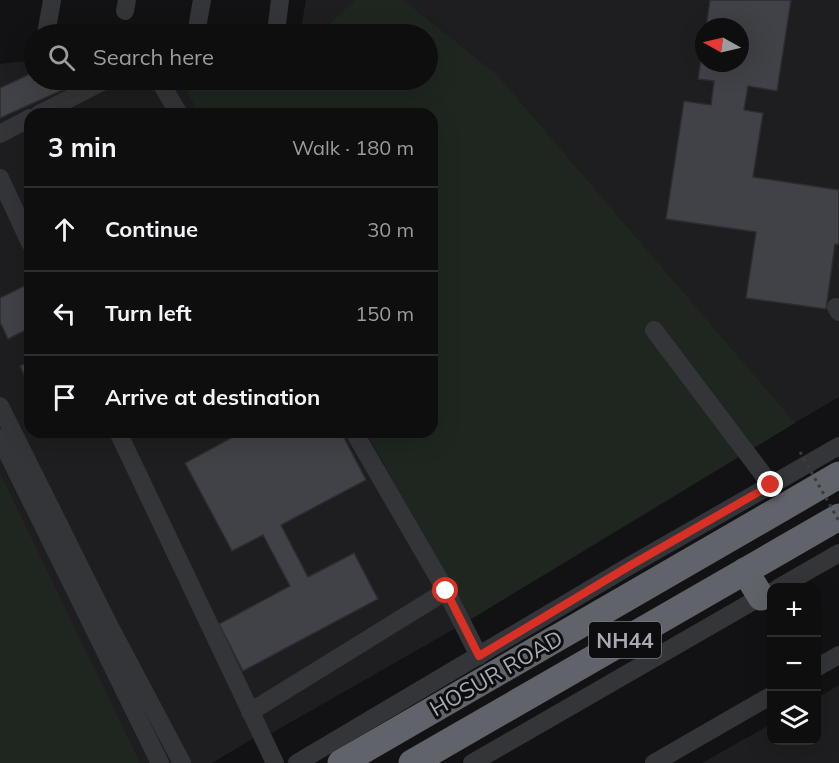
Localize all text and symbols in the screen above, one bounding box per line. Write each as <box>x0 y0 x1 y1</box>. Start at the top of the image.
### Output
north arrow <box>695 18 749 72</box>
search box <box>24 24 438 90</box>
icon: search <box>45 41 78 74</box>
text: Search here <box>93 43 214 71</box>
text: 3 min <box>48 131 117 164</box>
text: Walk · 180 m <box>292 135 414 160</box>
icon: ahead <box>48 213 81 246</box>
text: Continue <box>105 215 198 243</box>
text: 30 m <box>367 217 414 242</box>
icon: left <box>48 297 81 330</box>
text: Turn left <box>105 299 192 327</box>
text: 150 m <box>355 301 414 326</box>
icon: arrive <box>48 381 81 414</box>
text: Arrive at destination <box>105 383 320 411</box>
route end <box>757 471 783 497</box>
route start <box>432 577 458 603</box>
map controls <box>767 583 821 745</box>
button: + <box>767 583 821 637</box>
road number: NH44 <box>589 622 661 658</box>
street label: HOSUR ROAD <box>424 624 568 722</box>
button: − <box>767 637 821 691</box>
button: layers <box>767 691 821 745</box>

